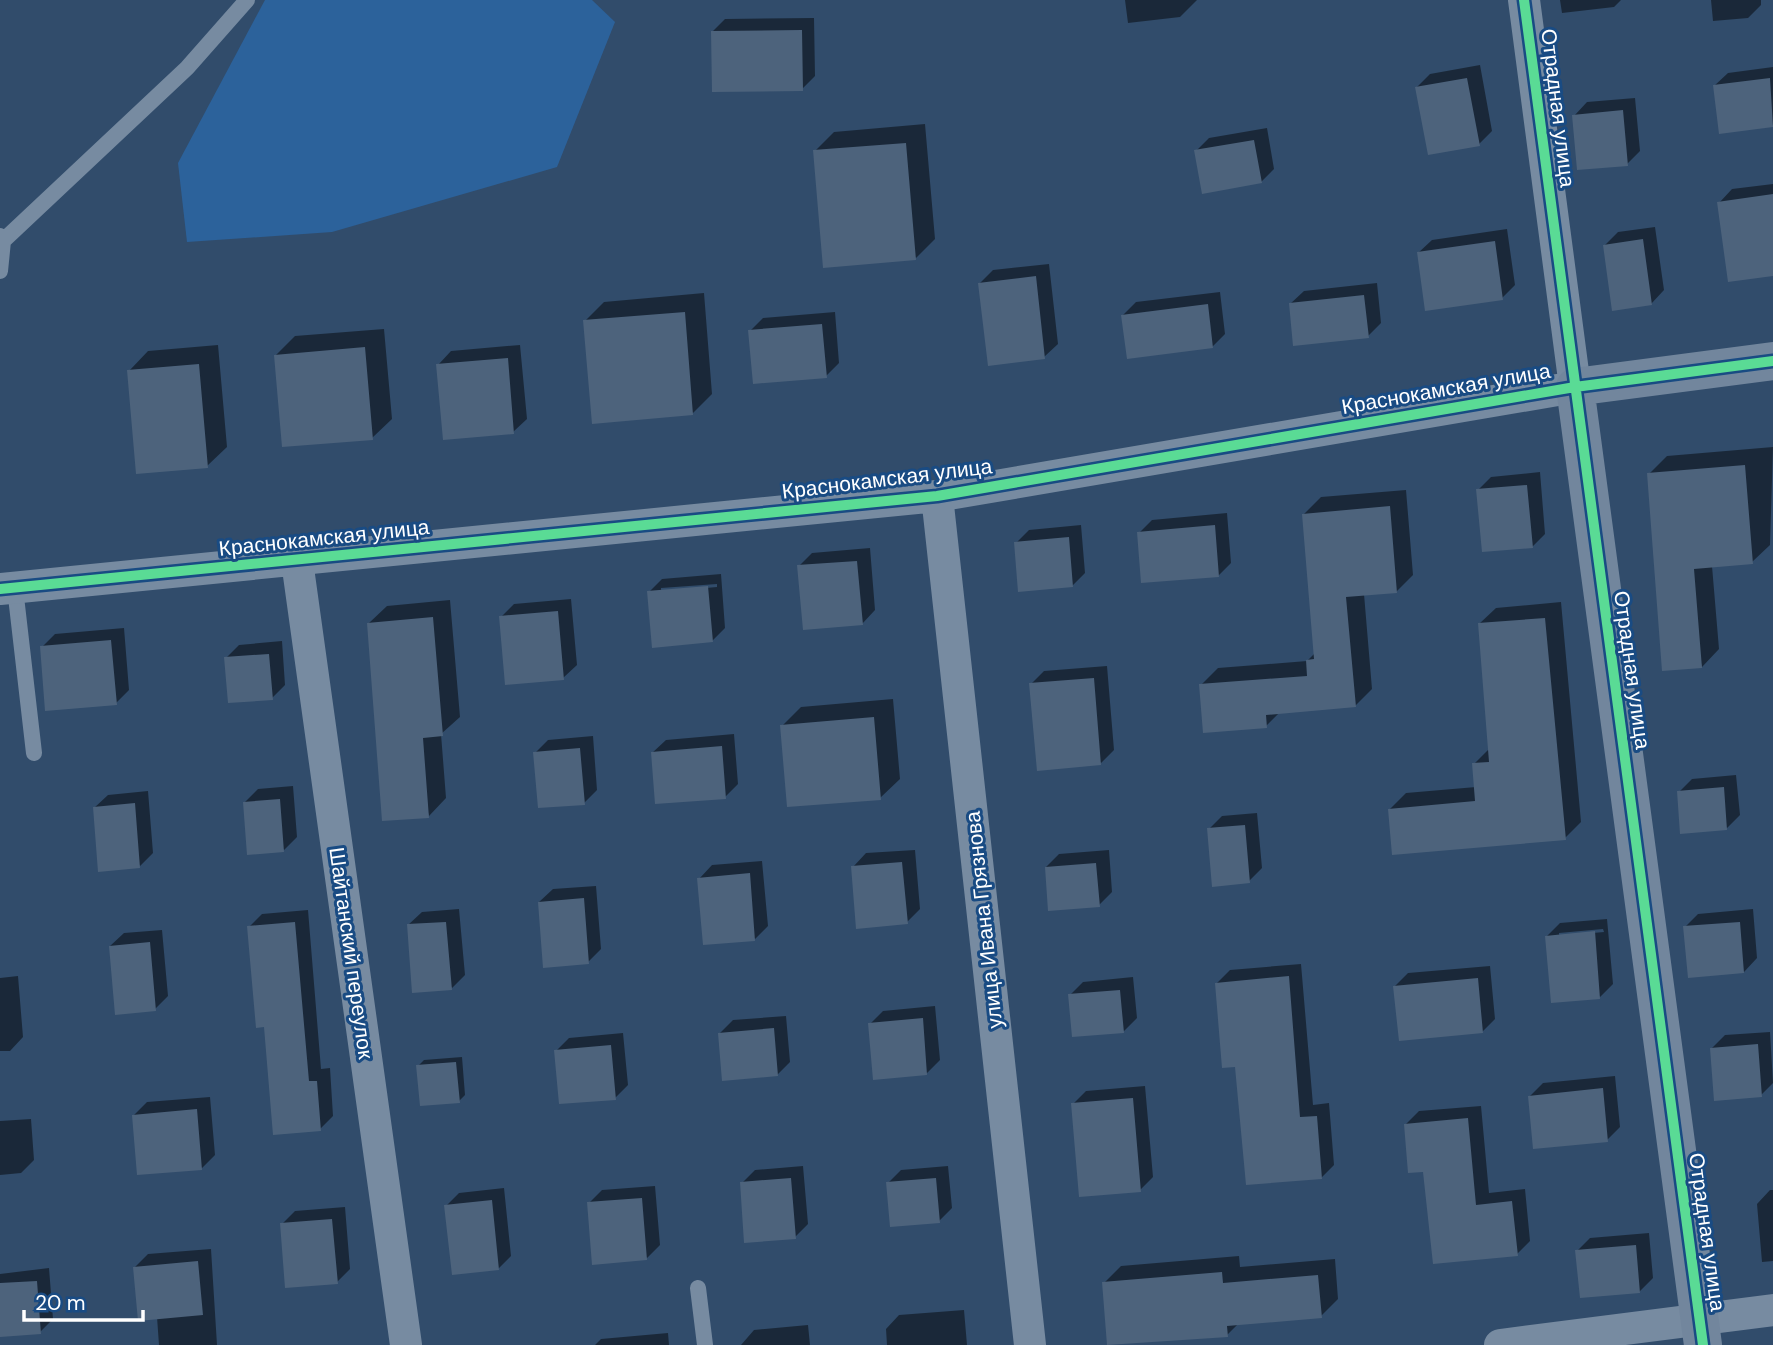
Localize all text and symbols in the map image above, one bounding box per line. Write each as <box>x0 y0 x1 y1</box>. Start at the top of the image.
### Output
street label: Отрадная улица <box>1534 27 1582 189</box>
street label: Краснокамская улица <box>1339 357 1553 421</box>
street label: Краснокамская улица <box>780 452 994 506</box>
street label: Краснокамская улица <box>217 513 431 563</box>
street label: Отрадная улица <box>1607 589 1657 751</box>
street label: улица Ивана Грязнова <box>959 810 1009 1030</box>
street label: Шайтанский переулок <box>322 845 380 1062</box>
street label: Отрадная улица <box>1682 1151 1732 1313</box>
scale bar <box>24 1278 144 1322</box>
text: 20 m <box>35 1289 86 1317</box>

